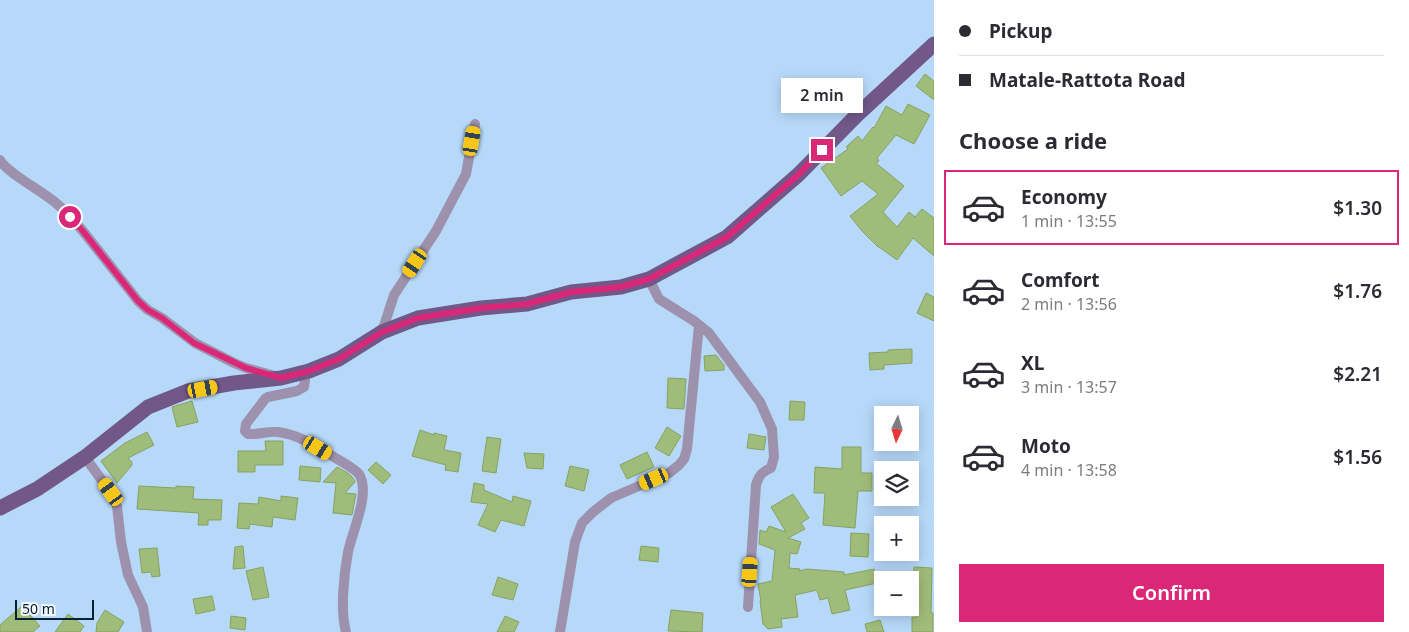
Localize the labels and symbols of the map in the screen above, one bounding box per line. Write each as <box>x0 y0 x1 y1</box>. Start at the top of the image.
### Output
callout: 2 min <box>781 78 863 112</box>
car <box>462 125 481 157</box>
route end <box>811 139 833 161</box>
route start <box>59 206 81 228</box>
car <box>400 246 429 280</box>
car <box>186 379 219 399</box>
north arrow <box>874 406 919 451</box>
car <box>301 434 334 462</box>
car <box>637 466 670 492</box>
car <box>96 475 125 509</box>
car <box>741 557 758 587</box>
scale bar <box>15 597 94 620</box>

